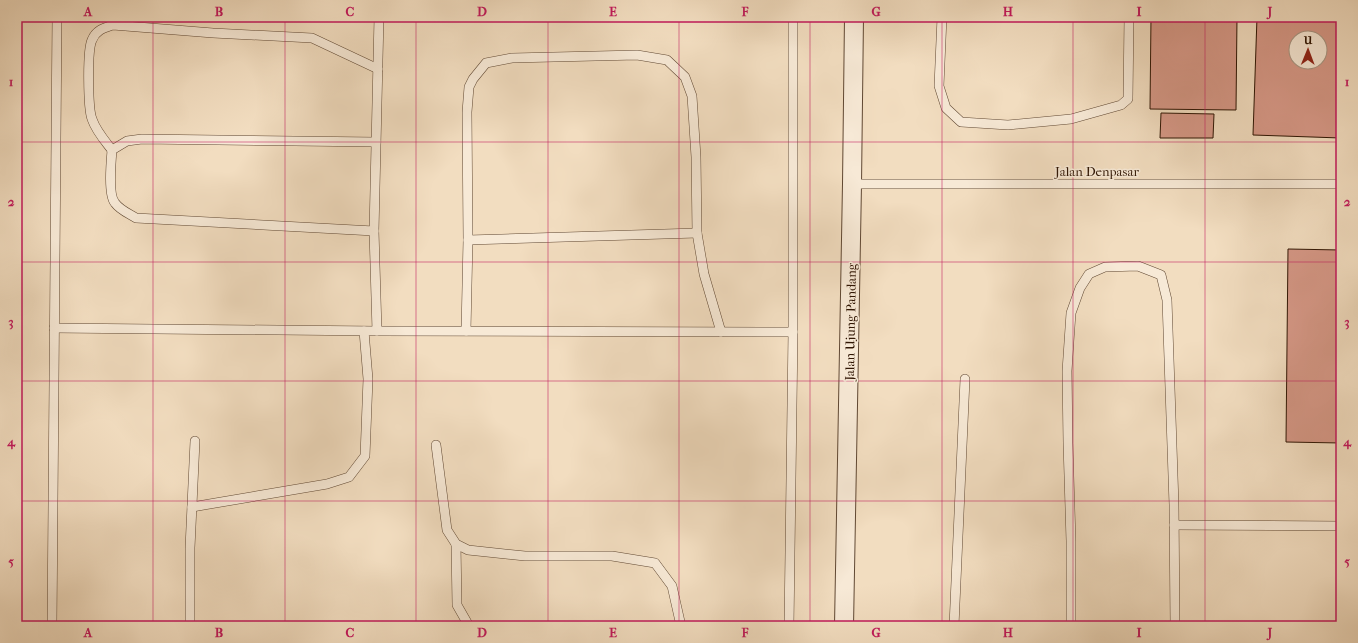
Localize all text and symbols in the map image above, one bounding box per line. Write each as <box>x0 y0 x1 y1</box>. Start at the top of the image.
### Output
text: A <box>83 4 93 19</box>
text: B <box>215 4 224 19</box>
text: C <box>346 4 355 19</box>
text: D <box>477 4 487 19</box>
text: E <box>609 4 617 19</box>
text: F <box>741 4 749 19</box>
text: G <box>871 4 881 19</box>
text: H <box>1003 4 1014 19</box>
text: I <box>1136 4 1142 19</box>
text: J <box>1266 4 1273 20</box>
north arrow <box>1288 30 1328 70</box>
text: U <box>1303 34 1313 47</box>
text: 1 <box>9 74 14 89</box>
text: 1 <box>1345 74 1350 89</box>
street label: Jalan Denpasar <box>1054 164 1139 179</box>
text: 2 <box>8 194 15 209</box>
text: 2 <box>1344 194 1351 209</box>
street label: Jalan Ujung Pandang <box>842 262 859 382</box>
text: 3 <box>8 314 14 330</box>
text: 3 <box>1344 314 1350 330</box>
text: 4 <box>6 434 16 450</box>
text: 4 <box>1342 434 1352 450</box>
text: 5 <box>8 554 14 569</box>
text: 5 <box>1344 554 1350 569</box>
text: A <box>83 625 93 640</box>
text: B <box>215 625 224 640</box>
text: C <box>346 625 355 640</box>
text: D <box>477 625 487 640</box>
text: E <box>609 625 617 640</box>
text: F <box>741 625 749 640</box>
text: G <box>871 625 881 640</box>
text: H <box>1003 625 1014 640</box>
text: I <box>1136 625 1142 640</box>
text: J <box>1266 625 1273 641</box>

